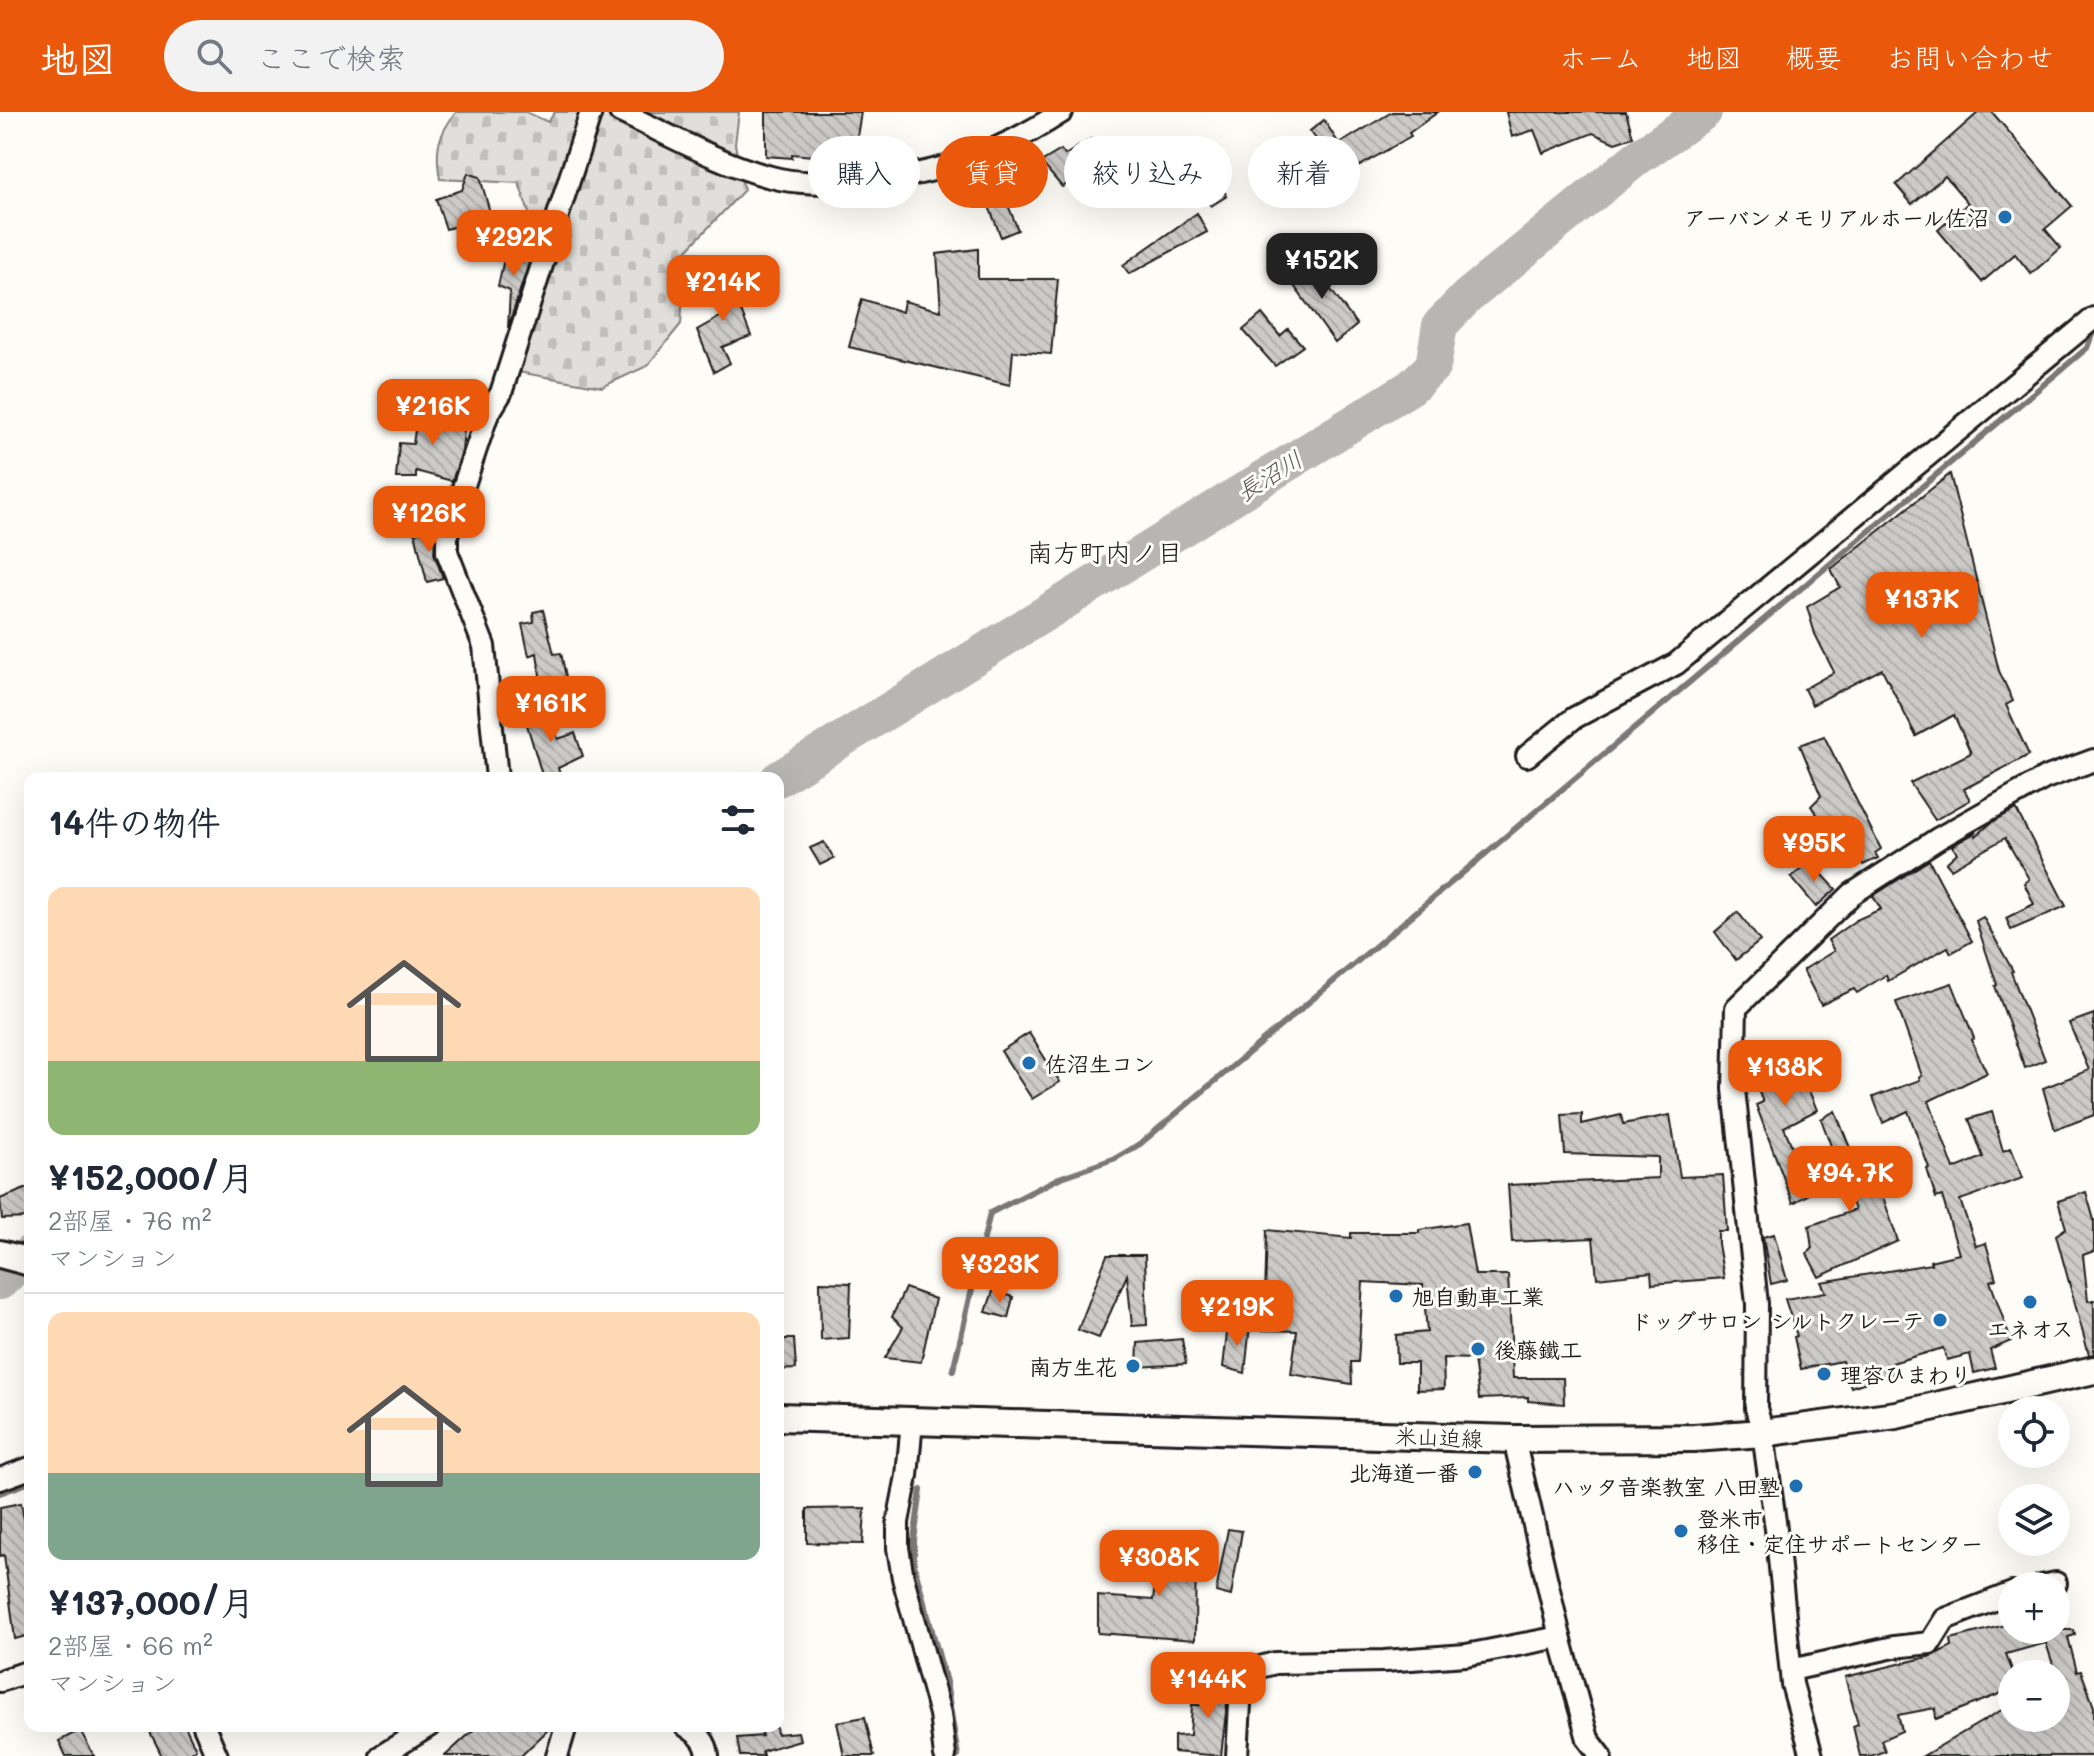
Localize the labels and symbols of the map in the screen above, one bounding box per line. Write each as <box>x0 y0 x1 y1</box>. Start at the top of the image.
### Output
place label: アーバンメモリアルホール佐沼 <box>1684 203 1989 232</box>
marker: アーバンメモリアルホール佐沼 <box>1996 208 2014 226</box>
pin: ¥292K <box>458 210 570 278</box>
pin: ¥152K <box>1266 233 1378 301</box>
pin: ¥214K <box>667 255 779 323</box>
pin: ¥216K <box>377 379 489 447</box>
water label: 長沼川 <box>1230 443 1308 507</box>
pin: ¥126K <box>373 486 485 554</box>
district label: 南方町内ノ目 <box>1027 535 1183 569</box>
pin: ¥137K <box>1866 572 1978 640</box>
pin: ¥161K <box>495 676 607 744</box>
pin: ¥95K <box>1767 816 1861 884</box>
pin: ¥138K <box>1729 1040 1841 1108</box>
place label: 佐沼生コン <box>1045 1049 1155 1078</box>
marker: 佐沼生コン <box>1020 1054 1038 1072</box>
pin: ¥94.7K <box>1785 1146 1915 1214</box>
pin: ¥323K <box>944 1237 1056 1305</box>
pin: ¥219K <box>1181 1280 1293 1348</box>
place label: 旭自動車工業 <box>1412 1282 1544 1311</box>
marker: 旭自動車工業 <box>1387 1287 1405 1305</box>
marker: エネオス <box>2021 1293 2039 1311</box>
place label: ドッグサロン シルトクレーテ <box>1631 1306 1924 1335</box>
marker: ドッグサロン シルトクレーテ <box>1931 1311 1949 1329</box>
place label: エネオス <box>1987 1314 2073 1343</box>
place label: 後藤鐵工 <box>1494 1335 1582 1364</box>
marker: 後藤鐵工 <box>1469 1340 1487 1358</box>
place label: 南方生花 <box>1029 1352 1117 1381</box>
marker: 南方生花 <box>1124 1357 1142 1375</box>
place label: 理容ひまわり <box>1840 1360 1972 1389</box>
marker: 理容ひまわり <box>1815 1365 1833 1383</box>
street label: 米山迫線 <box>1395 1421 1483 1453</box>
place label: 北海道一番 <box>1349 1458 1459 1487</box>
marker: 北海道一番 <box>1466 1463 1484 1481</box>
place label: ハッタ音楽教室 八田塾 <box>1553 1472 1780 1501</box>
marker: ハッタ音楽教室 八田塾 <box>1787 1477 1805 1495</box>
place label: 登米市 移住・定住サポートセンター <box>1697 1504 1983 1558</box>
marker: 登米市 移住・定住サポートセンター <box>1672 1522 1690 1540</box>
pin: ¥308K <box>1103 1530 1215 1598</box>
pin: ¥144K <box>1152 1652 1264 1720</box>

